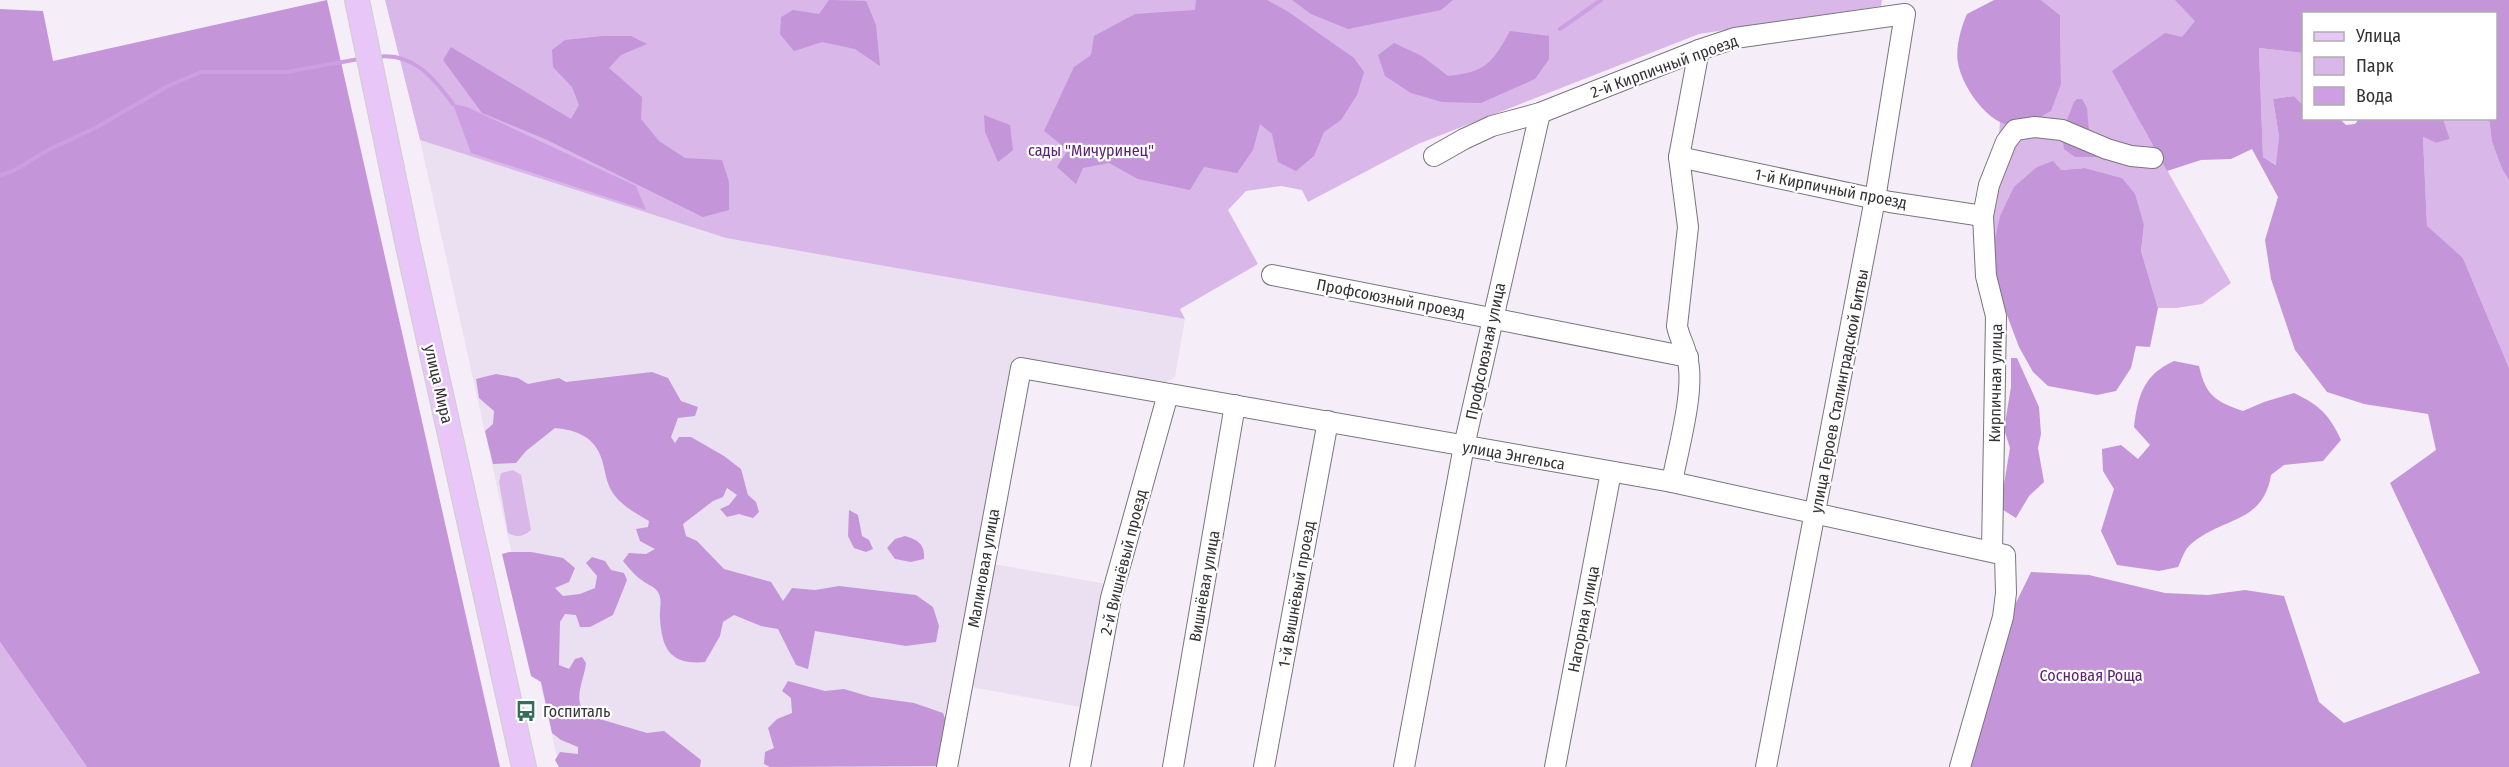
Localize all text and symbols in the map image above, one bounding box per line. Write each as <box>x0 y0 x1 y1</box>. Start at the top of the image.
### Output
legend <box>2302 12 2497 120</box>
text: Улица <box>2355 25 2401 47</box>
street label: 2-й Кирпичный проезд <box>1588 31 1740 102</box>
text: Парк <box>2356 55 2394 77</box>
text: Вода <box>2356 85 2393 107</box>
park label: сады "Мичуринец" <box>1028 141 1154 160</box>
street label: 1-й Кирпичный проезд <box>1753 164 1909 213</box>
street label: улица Героев Сталинградской Битвы <box>1806 267 1872 515</box>
street label: Профсоюзный проезд <box>1315 275 1467 322</box>
street label: Профсоюзная улица <box>1462 281 1509 421</box>
street label: Кирпичная улица <box>1985 323 2006 443</box>
street label: улица Мира <box>420 343 457 425</box>
street label: улица Энгельса <box>1461 437 1567 474</box>
street label: 2-й Вишнёвый проезд <box>1096 487 1151 637</box>
street label: Малиновая улица <box>964 507 1003 629</box>
street label: 1-й Вишнёвый проезд <box>1274 519 1319 669</box>
street label: Вишнёвая улица <box>1185 529 1224 643</box>
street label: Нагорная улица <box>1564 564 1603 674</box>
park label: Сосновая Роща <box>2039 666 2143 685</box>
bus stop icon: Госпиталь <box>514 699 538 723</box>
place label: Госпиталь <box>543 702 611 721</box>

